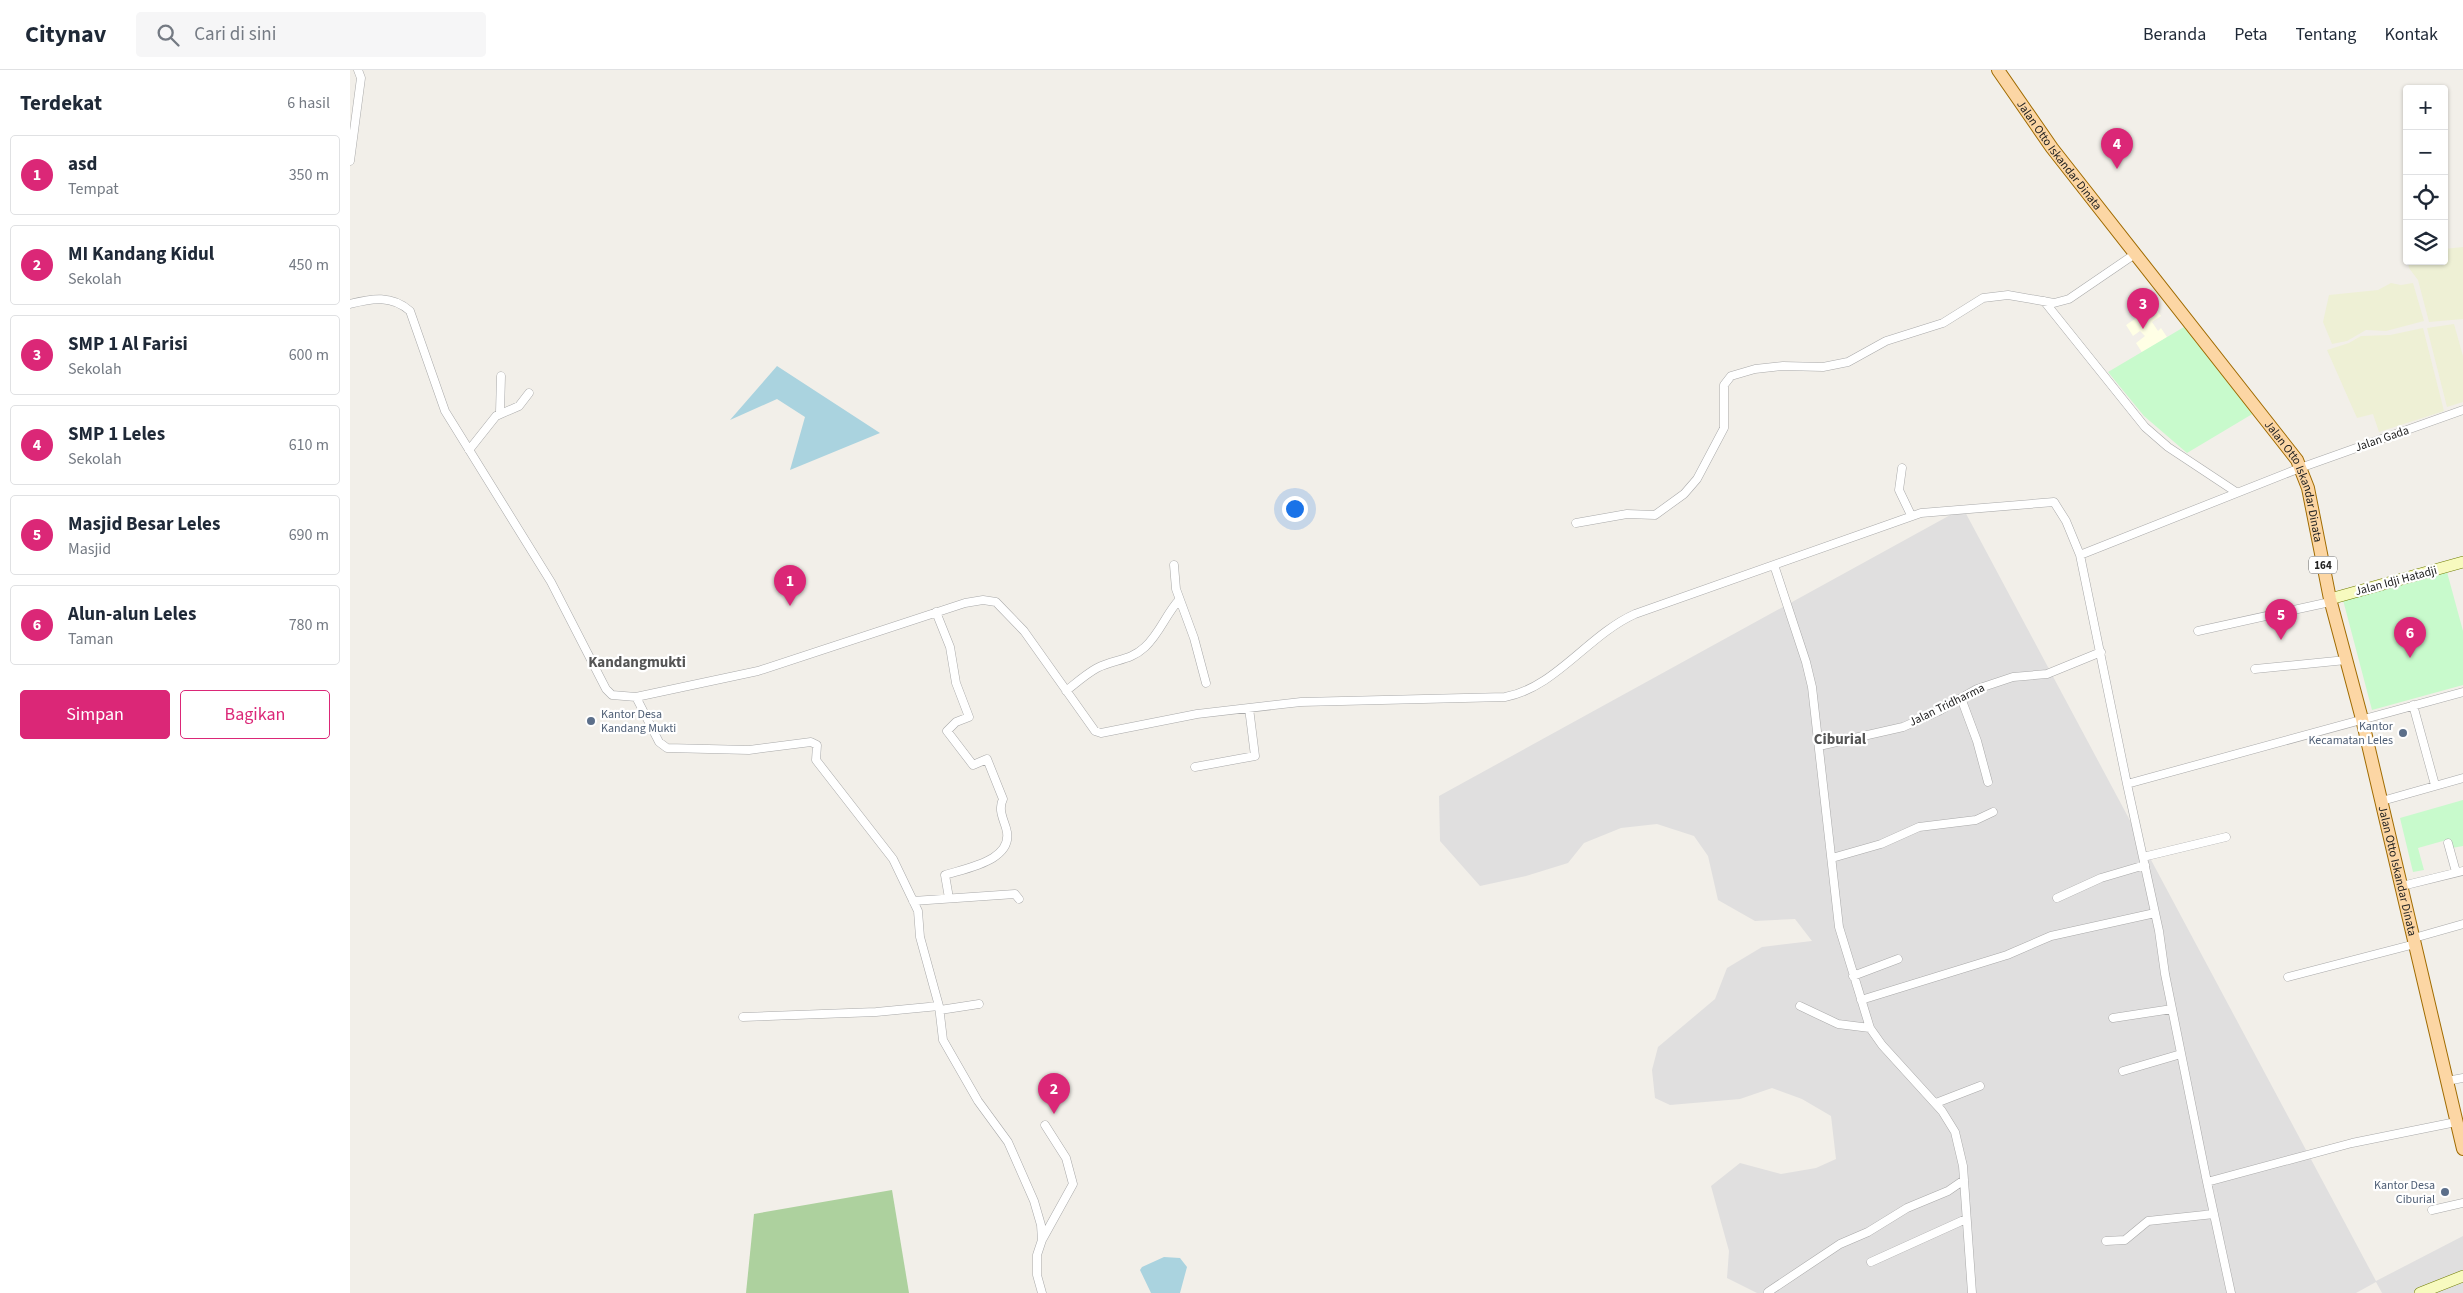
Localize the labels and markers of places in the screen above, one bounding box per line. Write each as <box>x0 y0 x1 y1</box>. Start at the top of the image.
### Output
pin: 4 <box>2101 128 2133 169</box>
pin: 3 <box>2127 288 2159 329</box>
pin: 1 <box>774 565 806 606</box>
pin: 5 <box>2265 599 2297 640</box>
pin: 6 <box>2394 617 2426 658</box>
place label: Kantor Desa Kandang Mukti <box>601 706 676 737</box>
marker: Kantor Desa Kandang Mukti <box>585 715 597 727</box>
place label: Kantor Kecamatan Leles <box>2308 718 2394 749</box>
marker: Kantor Kecamatan Leles <box>2397 727 2409 739</box>
pin: 2 <box>1038 1073 1070 1114</box>
place label: Kantor Desa Ciburial <box>2374 1177 2435 1208</box>
marker: Kantor Desa Ciburial <box>2439 1186 2451 1198</box>

